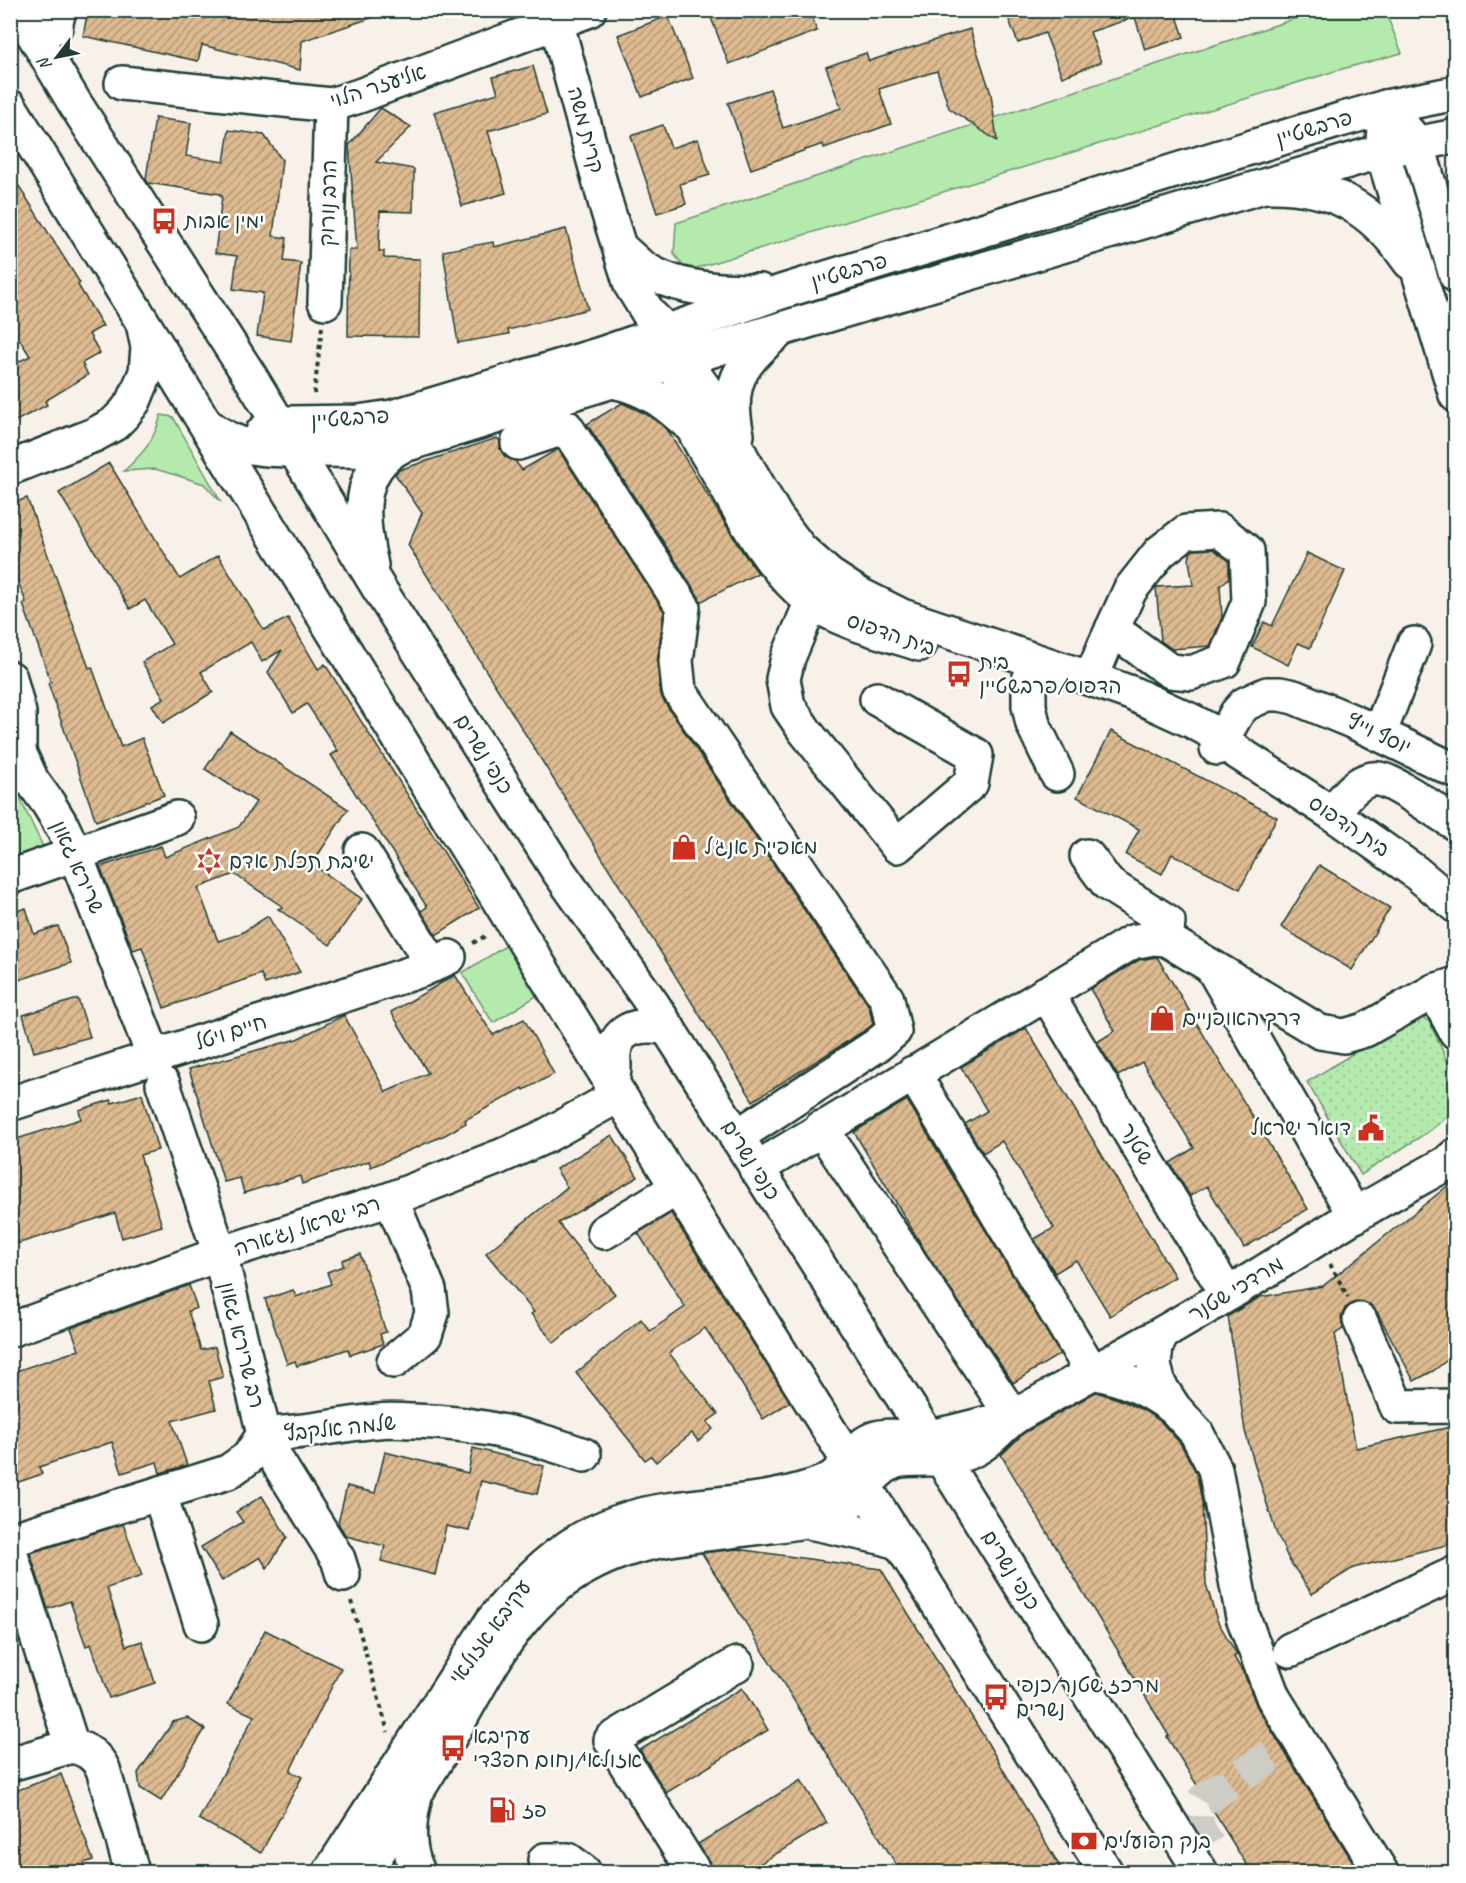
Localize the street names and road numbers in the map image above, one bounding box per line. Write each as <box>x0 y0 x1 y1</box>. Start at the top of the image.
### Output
street label: אליעזר הלוי <box>327 58 429 114</box>
street label: קרית משה <box>562 84 610 176</box>
street label: פרבשטיין <box>1273 104 1355 152</box>
street label: הרב נורוק <box>313 159 343 247</box>
street label: פרבשטיין <box>808 247 890 295</box>
street label: פרבשטיין <box>310 402 390 434</box>
street label: בית הדפוס <box>843 607 939 661</box>
street label: יוסף וייץ <box>1343 708 1415 760</box>
street label: כנפי נשרים <box>449 709 519 799</box>
street label: בית הדפוס <box>1304 789 1394 863</box>
street label: שרירא גאון <box>46 816 110 918</box>
street label: חיים ויטל <box>192 1008 270 1056</box>
street label: כנפי נשרים <box>716 1115 786 1205</box>
street label: שטנר <box>1114 1118 1160 1170</box>
street label: רבי ישראל נג'ארה <box>231 1190 383 1262</box>
street label: מרדכי שטנר <box>1184 1250 1288 1328</box>
street label: רב שרירא גאון <box>214 1279 270 1411</box>
street label: שלמה אלקבץ <box>283 1409 397 1447</box>
street label: כנפי נשרים <box>976 1525 1046 1615</box>
street label: עקיבא אזולאי <box>443 1575 537 1689</box>

